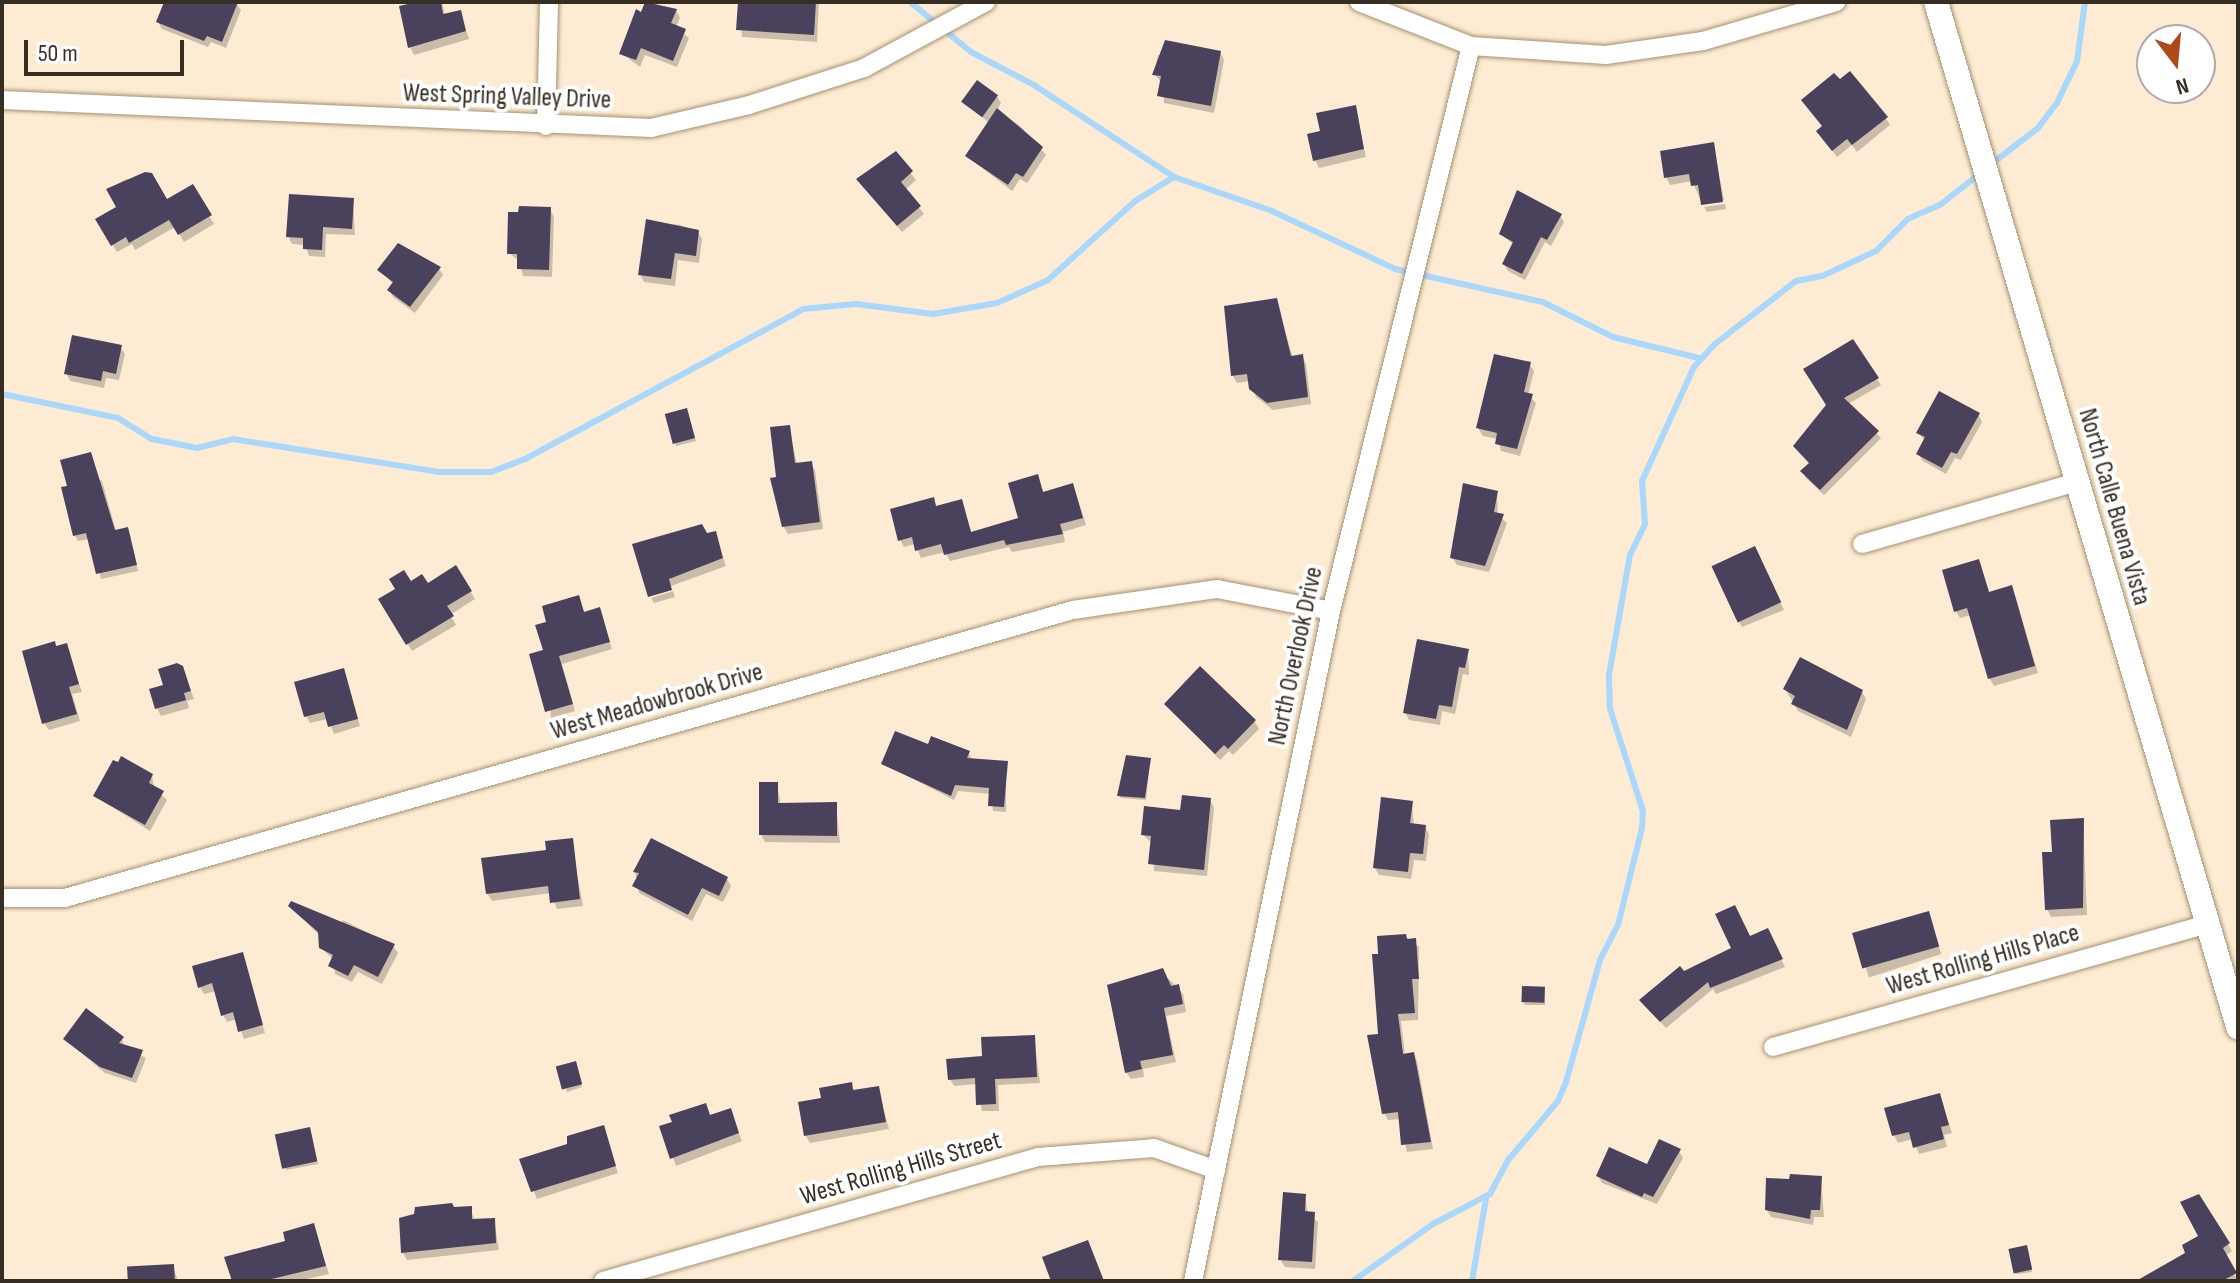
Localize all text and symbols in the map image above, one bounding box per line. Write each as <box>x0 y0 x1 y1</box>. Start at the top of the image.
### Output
scale bar <box>28 24 188 74</box>
north arrow <box>2136 24 2216 104</box>
text: 50 m <box>38 39 78 68</box>
text: N <box>2173 71 2192 100</box>
street label: West Spring Valley Drive <box>402 78 612 116</box>
street label: North Calle Buena Vista <box>2071 405 2157 609</box>
street label: North Overlook Drive <box>1262 564 1330 748</box>
street label: West Meadowbrook Drive <box>547 657 767 747</box>
street label: West Rolling Hills Place <box>1883 918 2083 1002</box>
street label: West Rolling Hills Street <box>797 1125 1005 1213</box>

